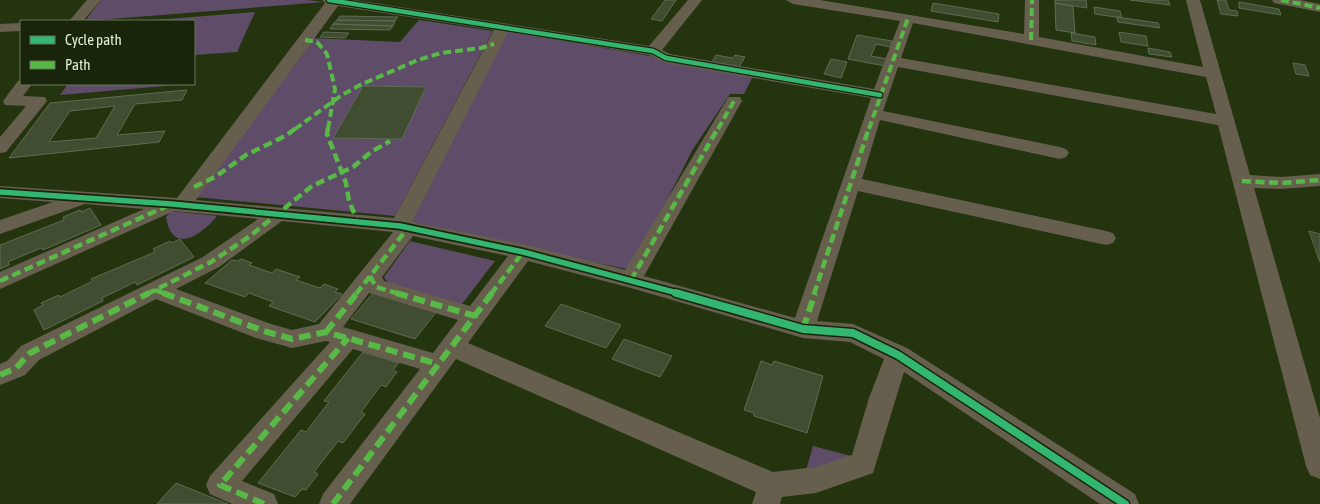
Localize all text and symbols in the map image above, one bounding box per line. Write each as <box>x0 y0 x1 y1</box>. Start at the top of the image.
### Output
legend <box>20 20 195 85</box>
text: Cycle path <box>65 31 122 48</box>
text: Path <box>65 56 91 73</box>

